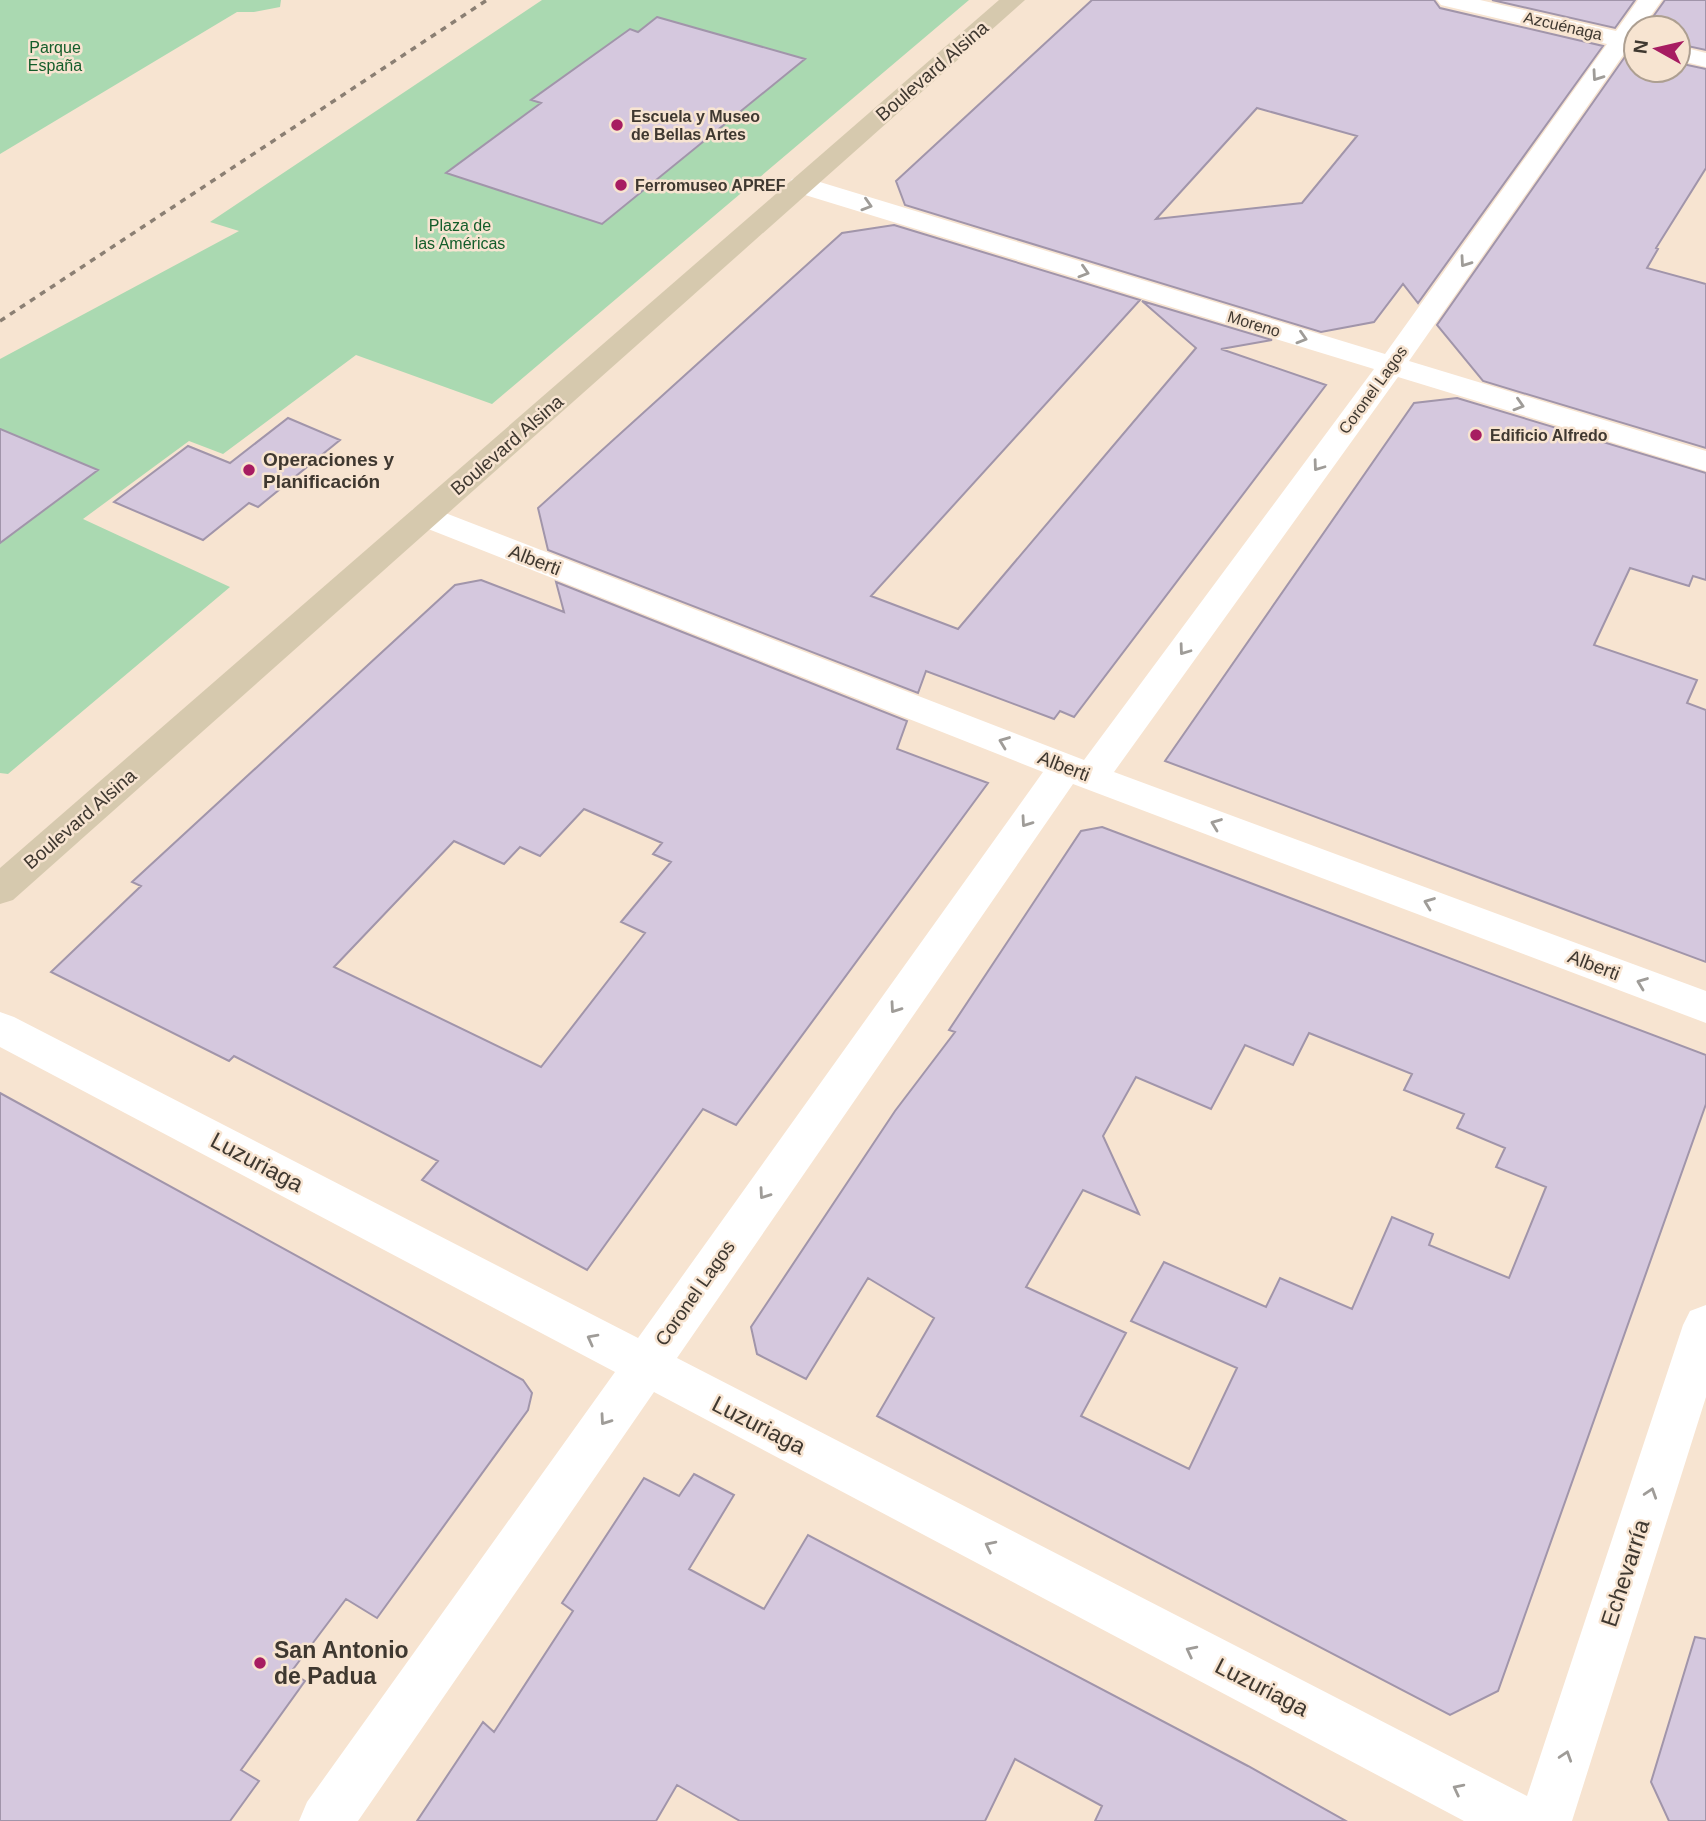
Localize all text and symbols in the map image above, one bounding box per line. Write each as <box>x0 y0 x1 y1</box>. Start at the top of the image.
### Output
street label: Azcuénaga <box>1522 9 1604 43</box>
north arrow <box>1622 14 1692 84</box>
street label: Boulevard Alsina <box>872 16 993 125</box>
text: N <box>1629 38 1652 55</box>
park label: Parque España <box>28 39 82 74</box>
one-way arrow <box>1593 68 1605 81</box>
place label: Escuela y Museo de Bellas Artes <box>631 108 760 143</box>
marker: Escuela y Museo de Bellas Artes <box>609 117 625 133</box>
marker: Ferromuseo APREF <box>613 177 629 193</box>
place label: Ferromuseo APREF <box>635 177 786 194</box>
one-way arrow <box>860 197 872 212</box>
park label: Plaza de las Américas <box>415 217 505 252</box>
one-way arrow <box>1461 254 1473 267</box>
one-way arrow <box>1078 263 1090 278</box>
street label: Moreno <box>1226 308 1283 340</box>
one-way arrow <box>1295 330 1307 345</box>
street label: Coronel Lagos <box>1336 343 1410 437</box>
street label: Boulevard Alsina <box>447 390 568 499</box>
one-way arrow <box>1513 396 1525 411</box>
marker: Edificio Alfredo <box>1468 427 1484 443</box>
place label: Edificio Alfredo <box>1490 427 1608 444</box>
place label: Operaciones y Planificación <box>263 449 394 492</box>
one-way arrow <box>1314 458 1326 471</box>
marker: Operaciones y Planificación <box>241 462 257 478</box>
street label: Alberti <box>506 541 564 579</box>
one-way arrow <box>1180 642 1192 655</box>
one-way arrow <box>998 737 1010 751</box>
street label: Alberti <box>1035 747 1093 785</box>
street label: Boulevard Alsina <box>20 764 141 873</box>
one-way arrow <box>1022 814 1035 827</box>
one-way arrow <box>1211 818 1223 832</box>
one-way arrow <box>1424 898 1436 912</box>
street label: Alberti <box>1565 946 1623 984</box>
one-way arrow <box>1637 977 1649 991</box>
one-way arrow <box>891 1000 903 1013</box>
street label: Luzuriaga <box>206 1127 308 1197</box>
one-way arrow <box>760 1186 772 1199</box>
street label: Coronel Lagos <box>651 1236 739 1350</box>
one-way arrow <box>587 1333 599 1347</box>
street label: Luzuriaga <box>708 1390 810 1460</box>
one-way arrow <box>601 1412 613 1425</box>
one-way arrow <box>1643 1488 1658 1500</box>
street label: Echevarría <box>1595 1516 1655 1630</box>
one-way arrow <box>984 1540 997 1554</box>
place label: San Antonio de Padua <box>274 1637 409 1689</box>
one-way arrow <box>1186 1645 1199 1659</box>
street label: Luzuriaga <box>1211 1652 1313 1722</box>
marker: San Antonio de Padua <box>252 1655 268 1671</box>
one-way arrow <box>1558 1750 1572 1763</box>
one-way arrow <box>1453 1784 1466 1798</box>

